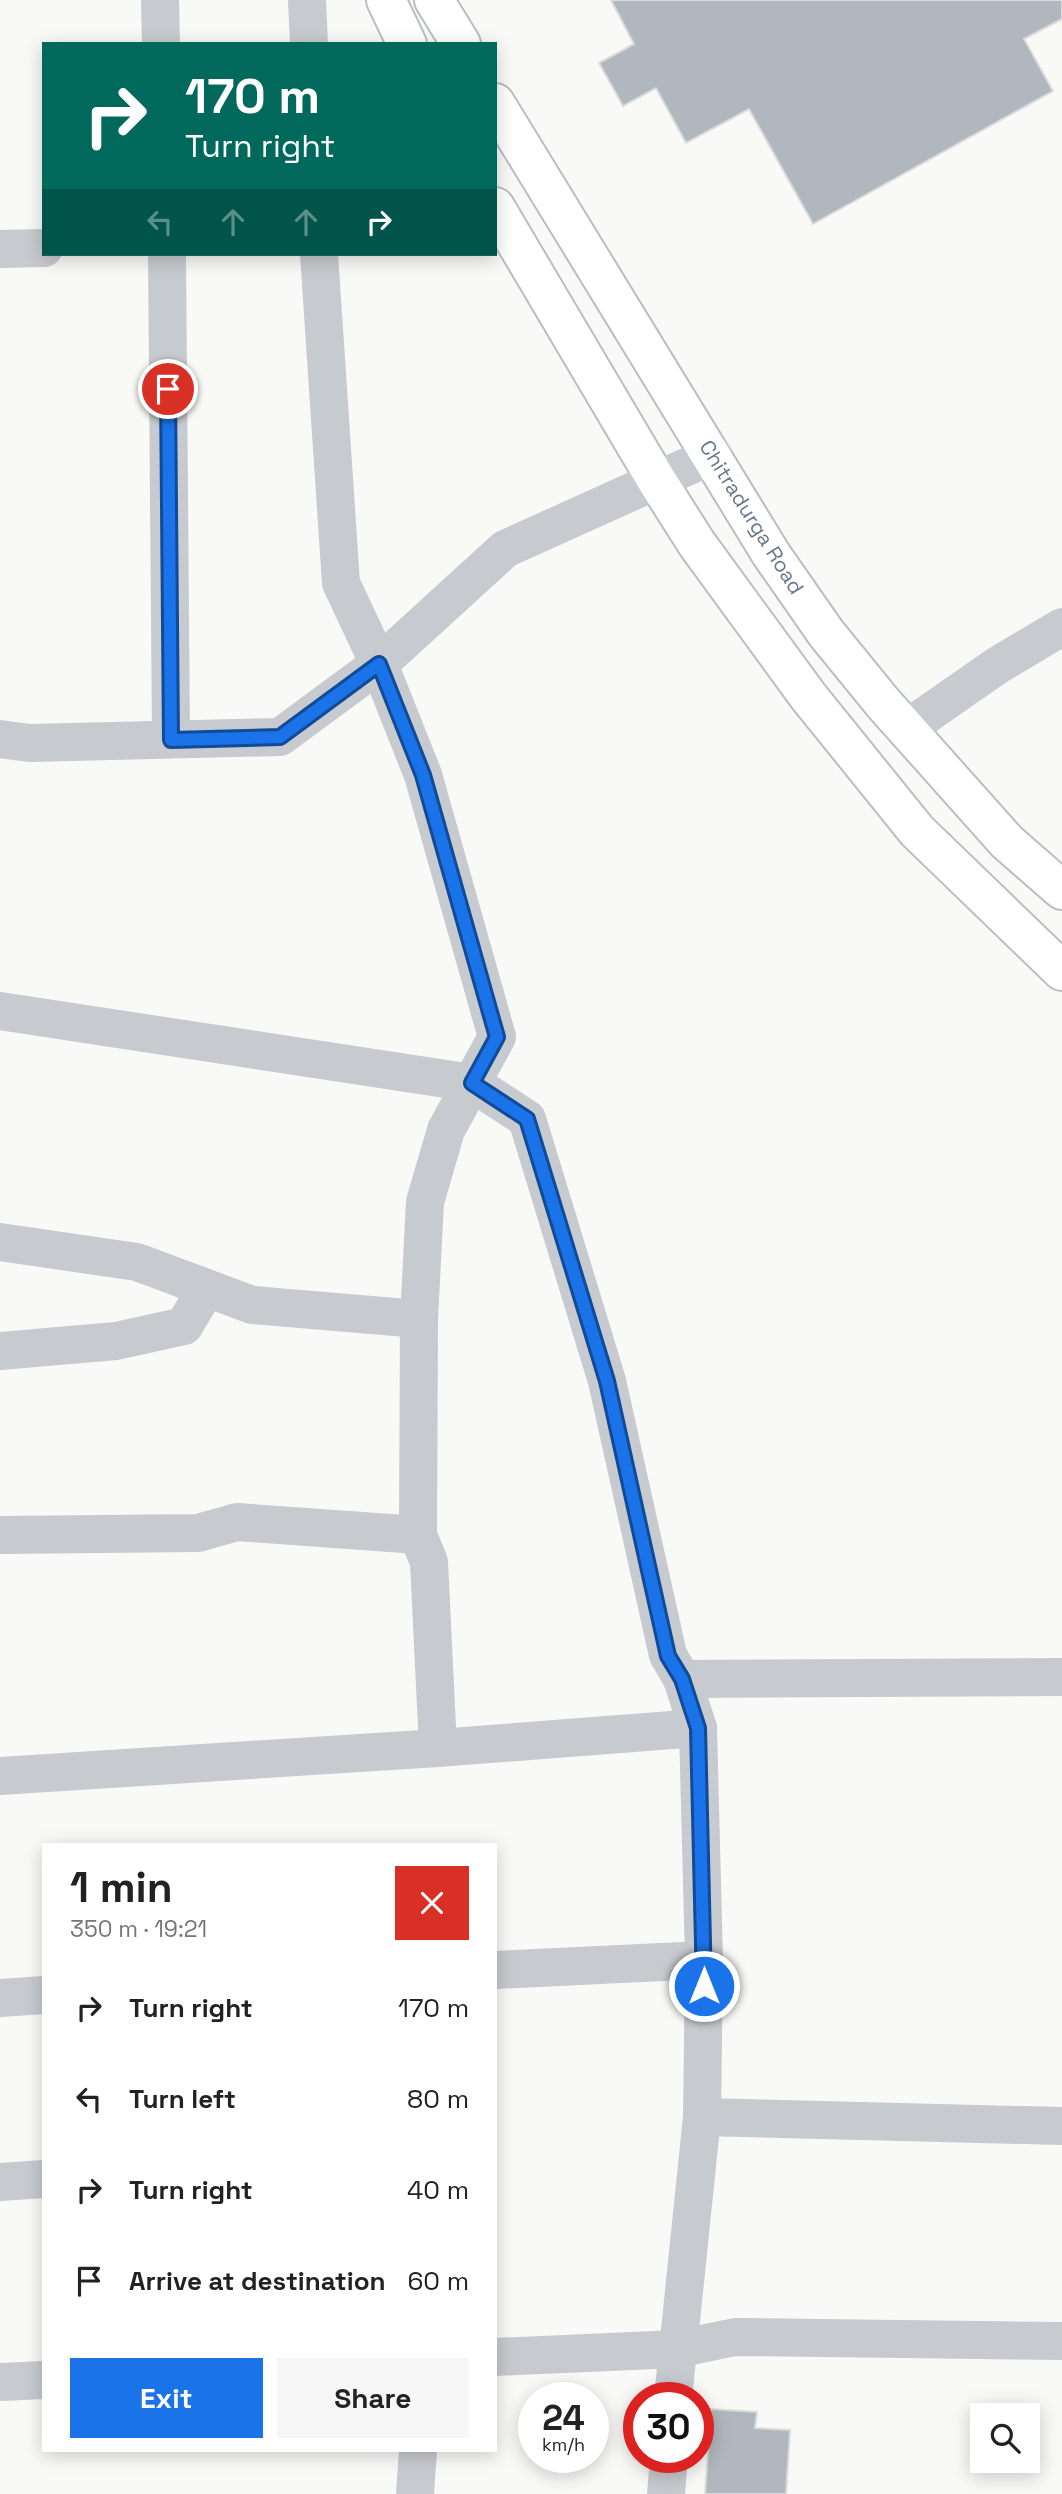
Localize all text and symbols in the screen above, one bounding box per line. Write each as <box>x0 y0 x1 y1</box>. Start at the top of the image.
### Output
text: 170 m <box>185 65 320 127</box>
icon: right <box>70 70 161 161</box>
text: Turn right <box>185 126 335 166</box>
icon: left <box>141 203 179 241</box>
icon: ahead <box>214 203 252 241</box>
icon: ahead <box>287 203 325 241</box>
icon: right <box>360 203 398 241</box>
pin <box>138 359 198 419</box>
icon: arrive <box>149 370 187 408</box>
street label: Chitradurga Road <box>694 435 810 599</box>
text: 1 min <box>70 1861 173 1914</box>
button: close <box>395 1866 469 1940</box>
text: 350 m · 19:21 <box>70 1914 207 1944</box>
position arrow <box>667 1949 741 2023</box>
icon: right <box>70 1989 108 2027</box>
text: Turn right <box>129 1991 253 2025</box>
text: 170 m <box>398 1991 469 2025</box>
icon: left <box>70 2080 108 2118</box>
text: Turn left <box>129 2082 236 2116</box>
text: 80 m <box>407 2082 469 2116</box>
icon: right <box>70 2171 108 2209</box>
text: Turn right <box>129 2173 253 2207</box>
text: 40 m <box>407 2173 469 2207</box>
icon: arrive <box>70 2262 108 2300</box>
text: Arrive at destination <box>129 2264 386 2298</box>
text: 60 m <box>407 2264 469 2298</box>
button: Exit <box>70 2358 263 2438</box>
button: Share <box>277 2358 469 2438</box>
speed limit sign: 30 <box>623 2382 714 2473</box>
text: 24 <box>542 2396 585 2440</box>
map controls <box>970 2403 1040 2473</box>
button: search <box>970 2403 1040 2473</box>
text: km/h <box>542 2433 585 2456</box>

